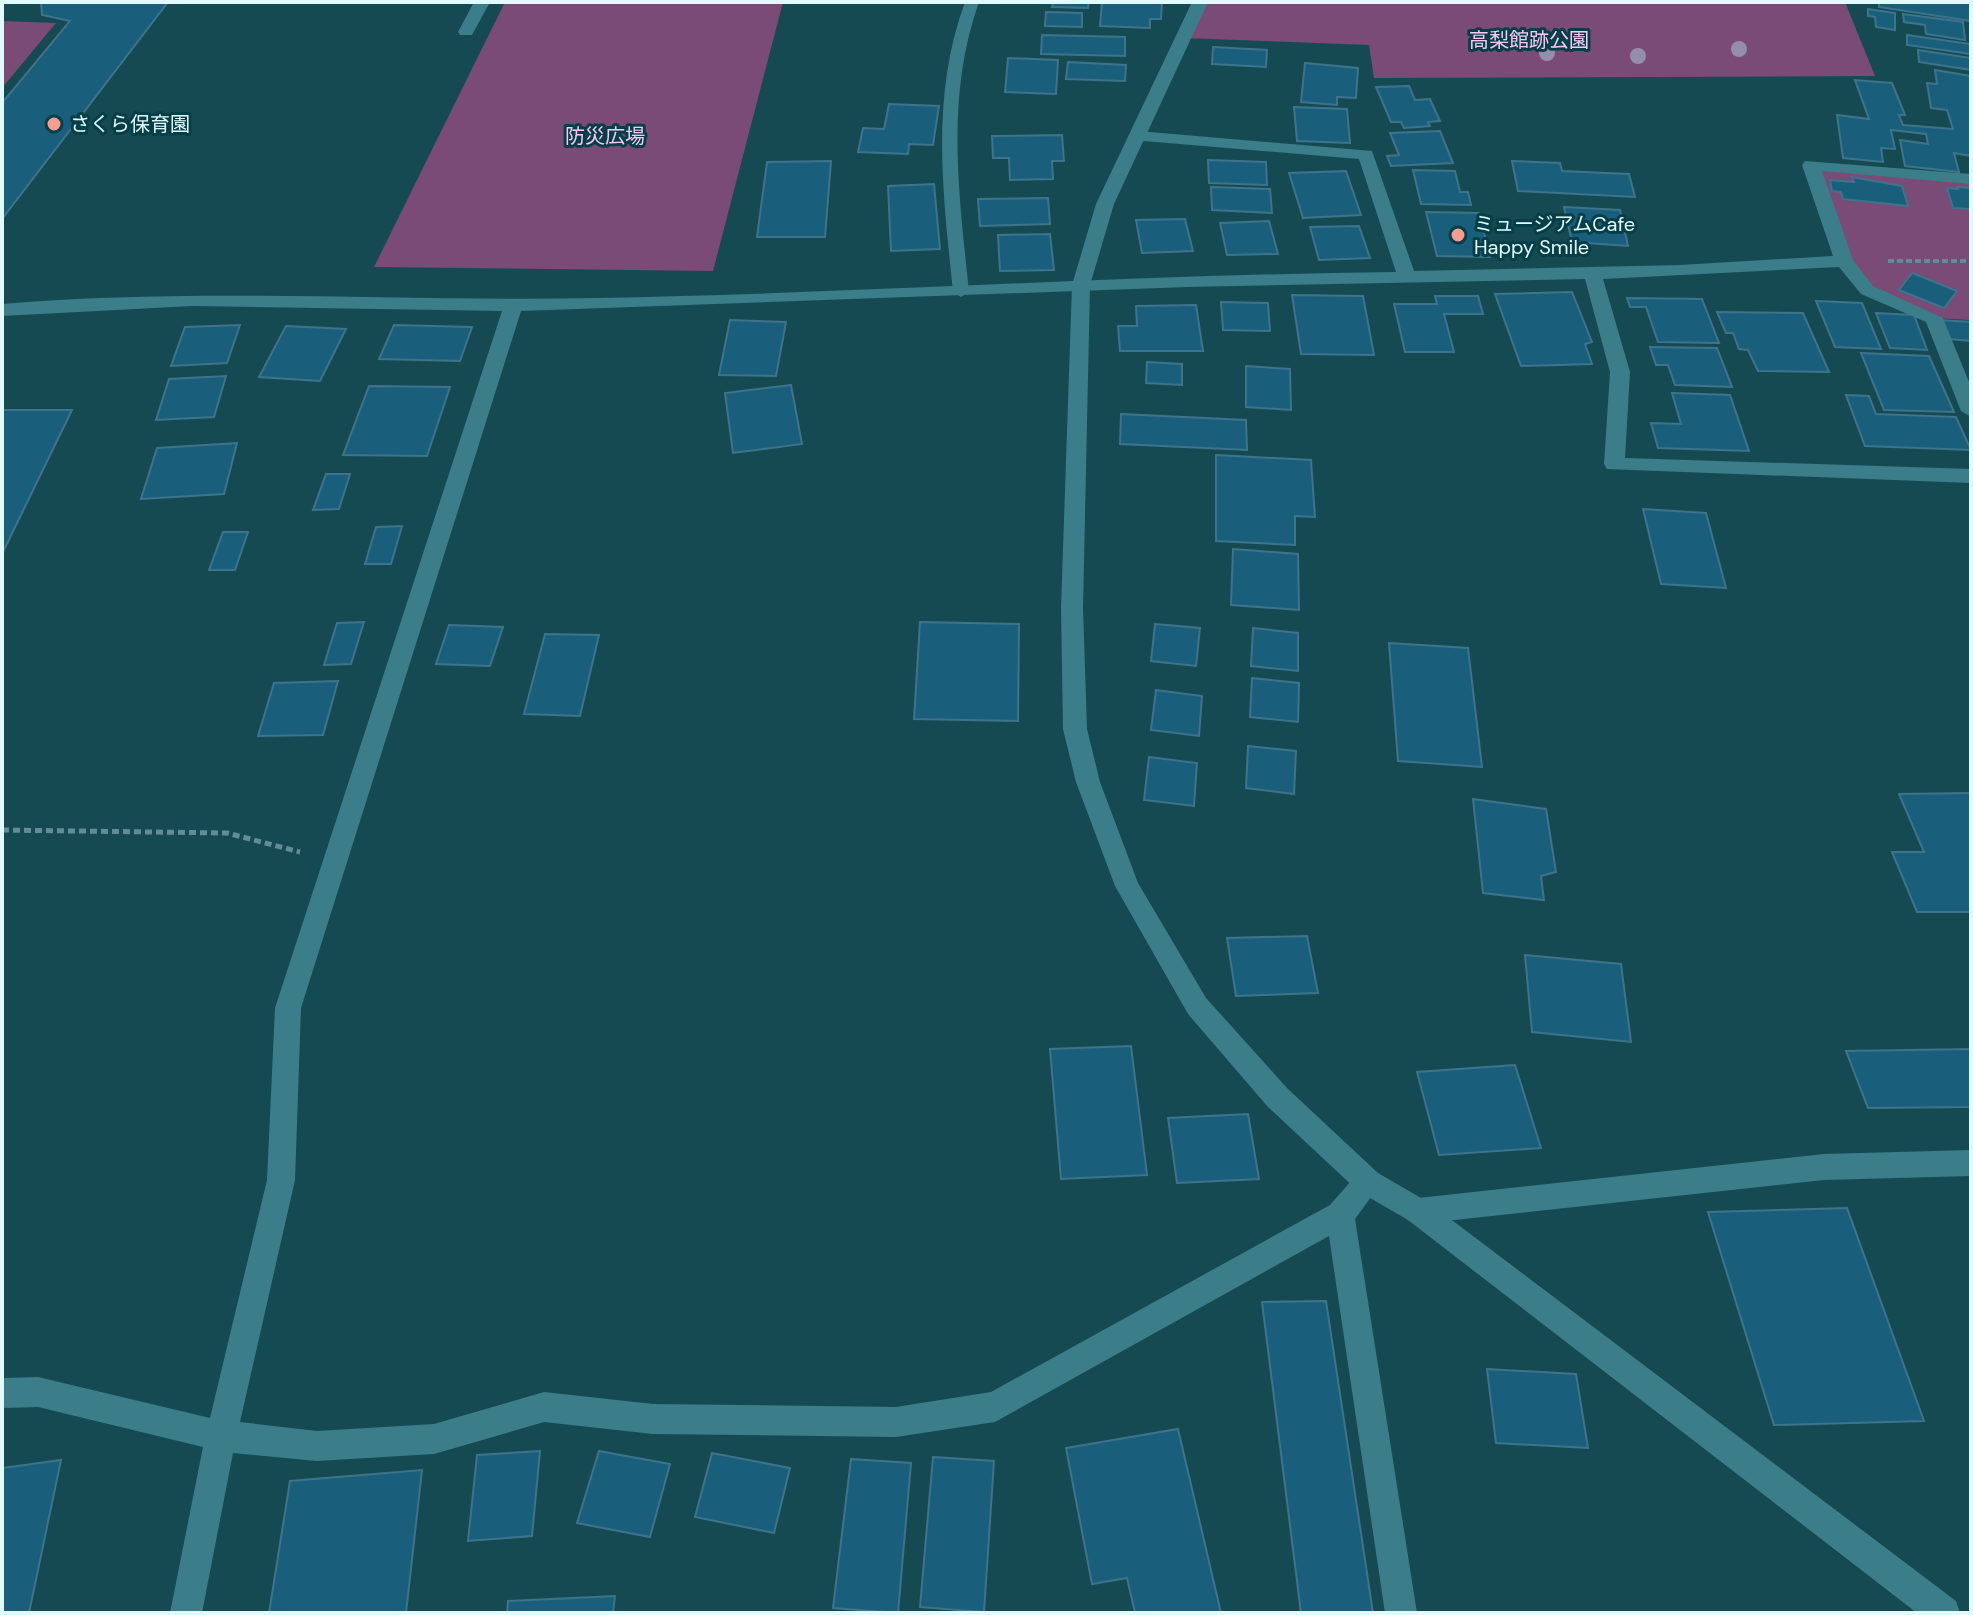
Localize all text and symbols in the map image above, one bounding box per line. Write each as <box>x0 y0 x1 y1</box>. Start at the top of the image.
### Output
park label: 高梨館跡公園 <box>1469 27 1589 53</box>
place label: さくら保育園 <box>70 111 190 137</box>
marker: さくら保育園 <box>45 115 63 133</box>
park label: 防災広場 <box>565 123 645 149</box>
place label: ミュージアムCafe Happy Smile <box>1474 211 1635 260</box>
marker: ミュージアムCafe Happy Smile <box>1449 226 1467 244</box>

